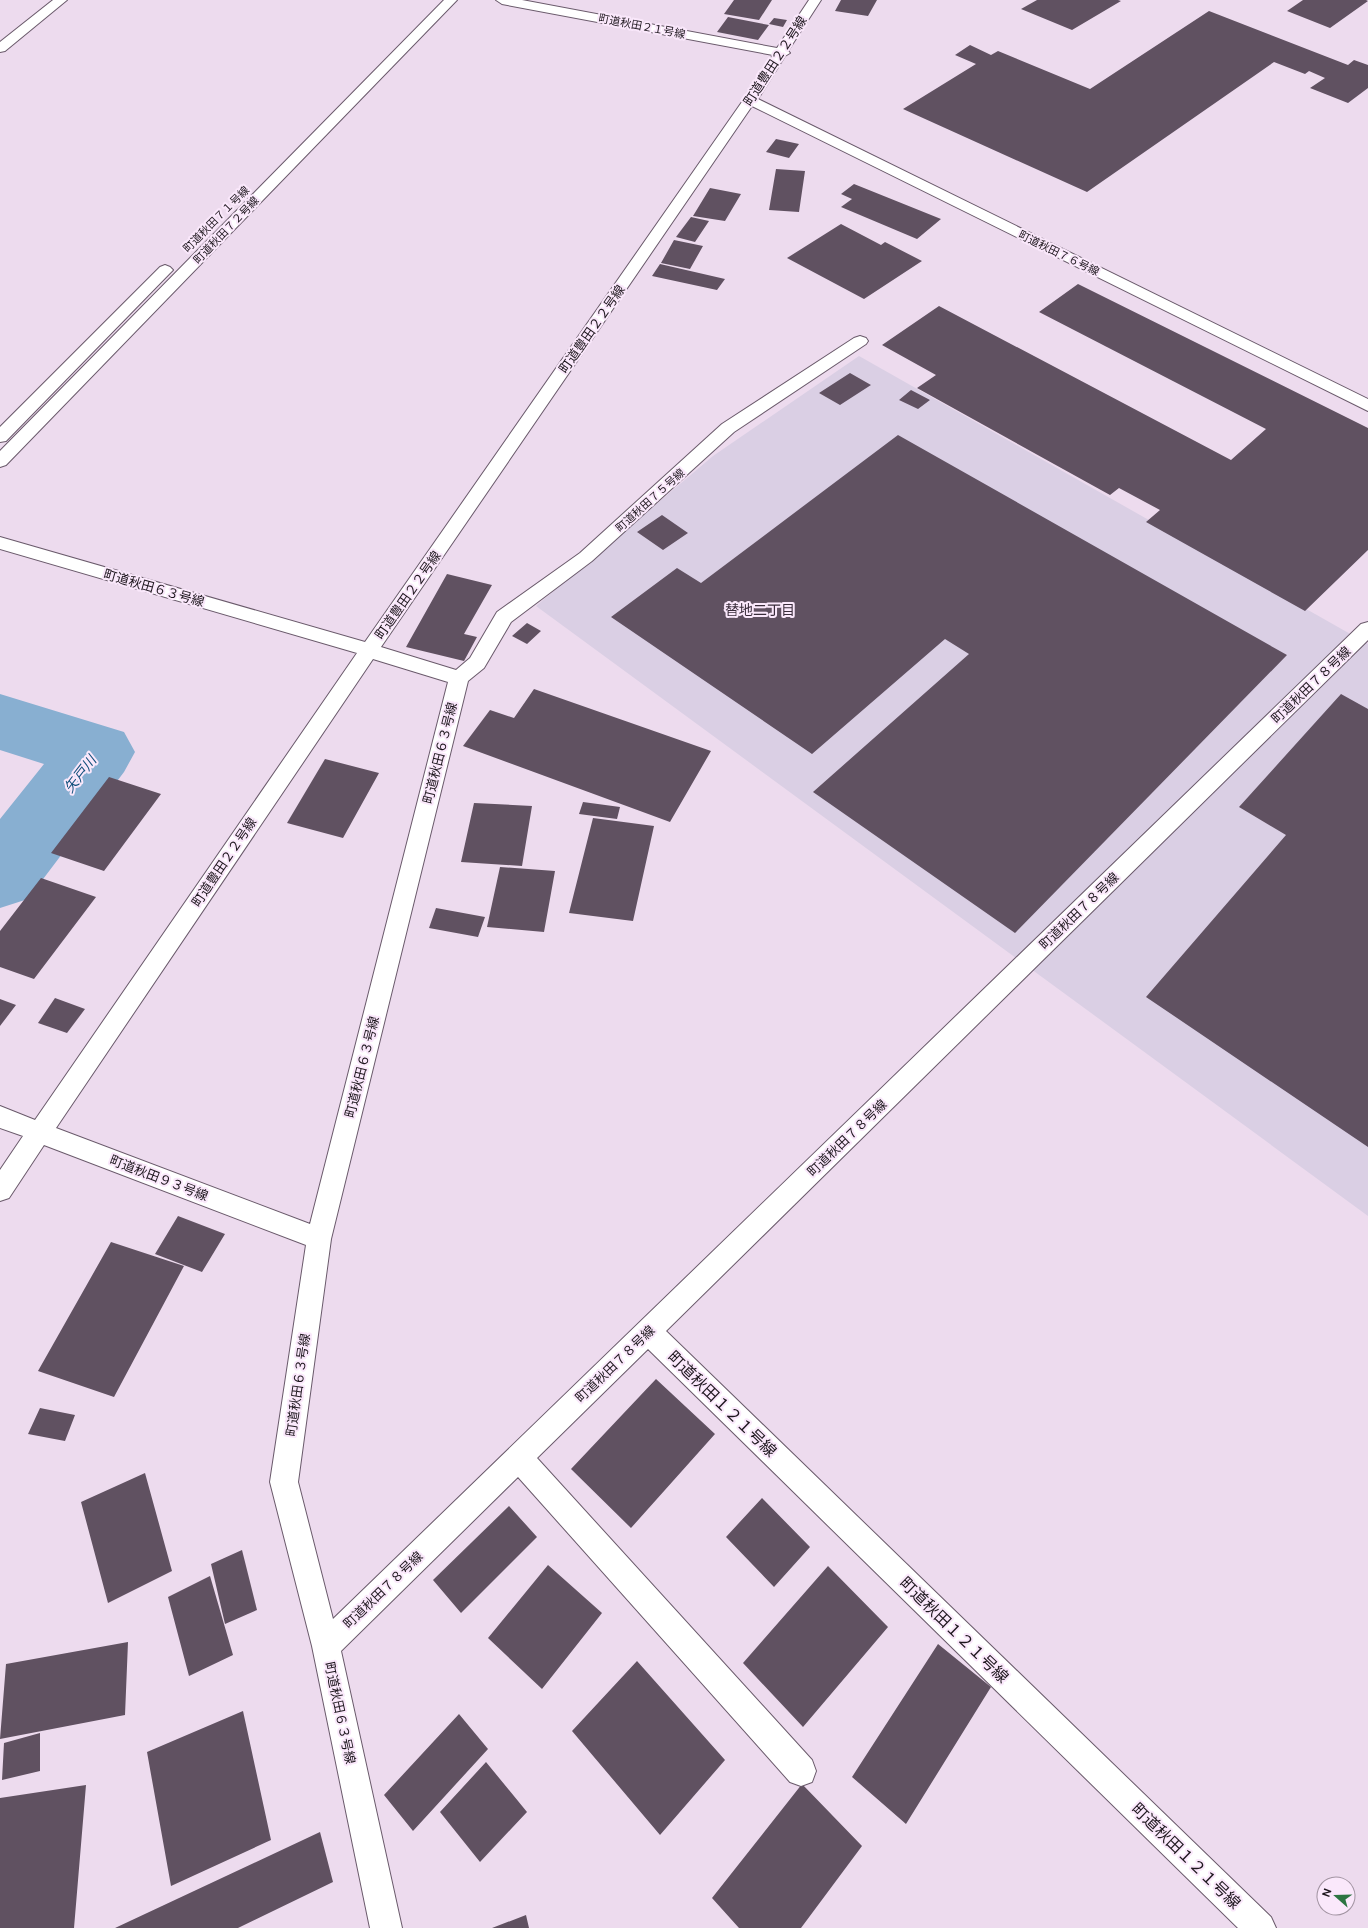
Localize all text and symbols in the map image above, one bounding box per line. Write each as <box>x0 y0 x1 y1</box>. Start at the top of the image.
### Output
street label: 町道秋田２１号線 <box>597 11 687 41</box>
street label: 町道豊田２２号線 <box>740 13 810 109</box>
street label: 町道秋田７１号線 <box>180 183 252 255</box>
street label: 町道秋田７２号線 <box>190 193 262 267</box>
street label: 町道秋田７６号線 <box>1016 227 1102 279</box>
street label: 町道豊田２２号線 <box>555 282 629 376</box>
street label: 町道秋田７５号線 <box>613 465 687 535</box>
street label: 町道豊田２２号線 <box>371 548 445 642</box>
street label: 町道秋田６３号線 <box>102 565 206 611</box>
district label: 替地二丁目 <box>725 601 795 619</box>
street label: 町道秋田７８号線 <box>1268 643 1354 727</box>
street label: 町道秋田６３号線 <box>419 700 461 806</box>
water label: 矢戸川 <box>60 750 101 796</box>
street label: 町道豊田２２号線 <box>188 814 260 910</box>
street label: 町道秋田７８号線 <box>1036 869 1122 953</box>
street label: 町道秋田６３号線 <box>341 1014 383 1120</box>
street label: 町道秋田７８号線 <box>804 1096 890 1180</box>
street label: 町道秋田９３号線 <box>107 1151 211 1205</box>
street label: 町道秋田７８号線 <box>572 1322 658 1406</box>
street label: 町道秋田６３号線 <box>282 1332 314 1438</box>
street label: 町道秋田１２１号線 <box>663 1346 781 1462</box>
street label: 町道秋田７８号線 <box>340 1548 426 1632</box>
street label: 町道秋田１２１号線 <box>895 1572 1013 1688</box>
street label: 町道秋田６３号線 <box>321 1660 359 1766</box>
street label: 町道秋田１２１号線 <box>1127 1798 1245 1914</box>
north arrow <box>1316 1876 1356 1916</box>
text: N <box>1319 1886 1335 1899</box>

